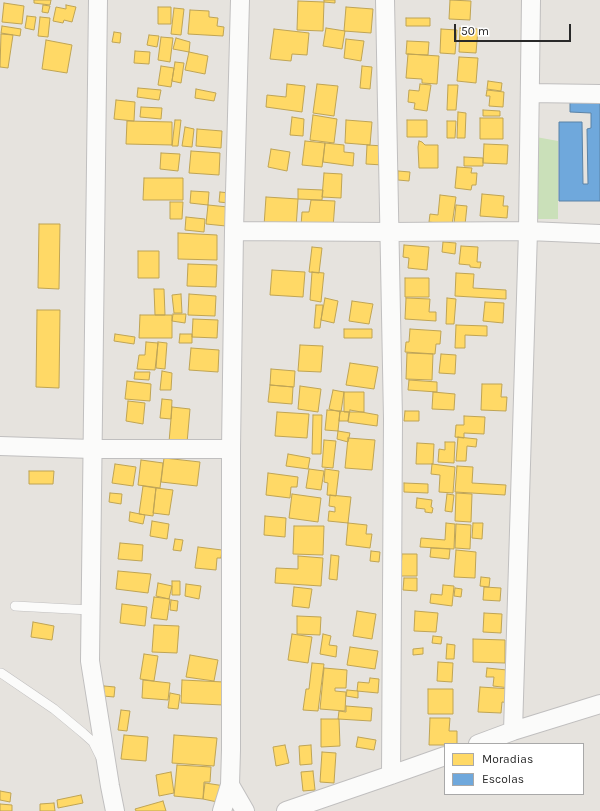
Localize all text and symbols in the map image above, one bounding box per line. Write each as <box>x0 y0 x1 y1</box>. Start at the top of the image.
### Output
scale bar <box>456 16 573 42</box>
text: 50 m <box>461 24 489 38</box>
legend <box>444 743 584 795</box>
text: Moradias <box>482 752 533 766</box>
text: Escolas <box>482 772 524 786</box>

